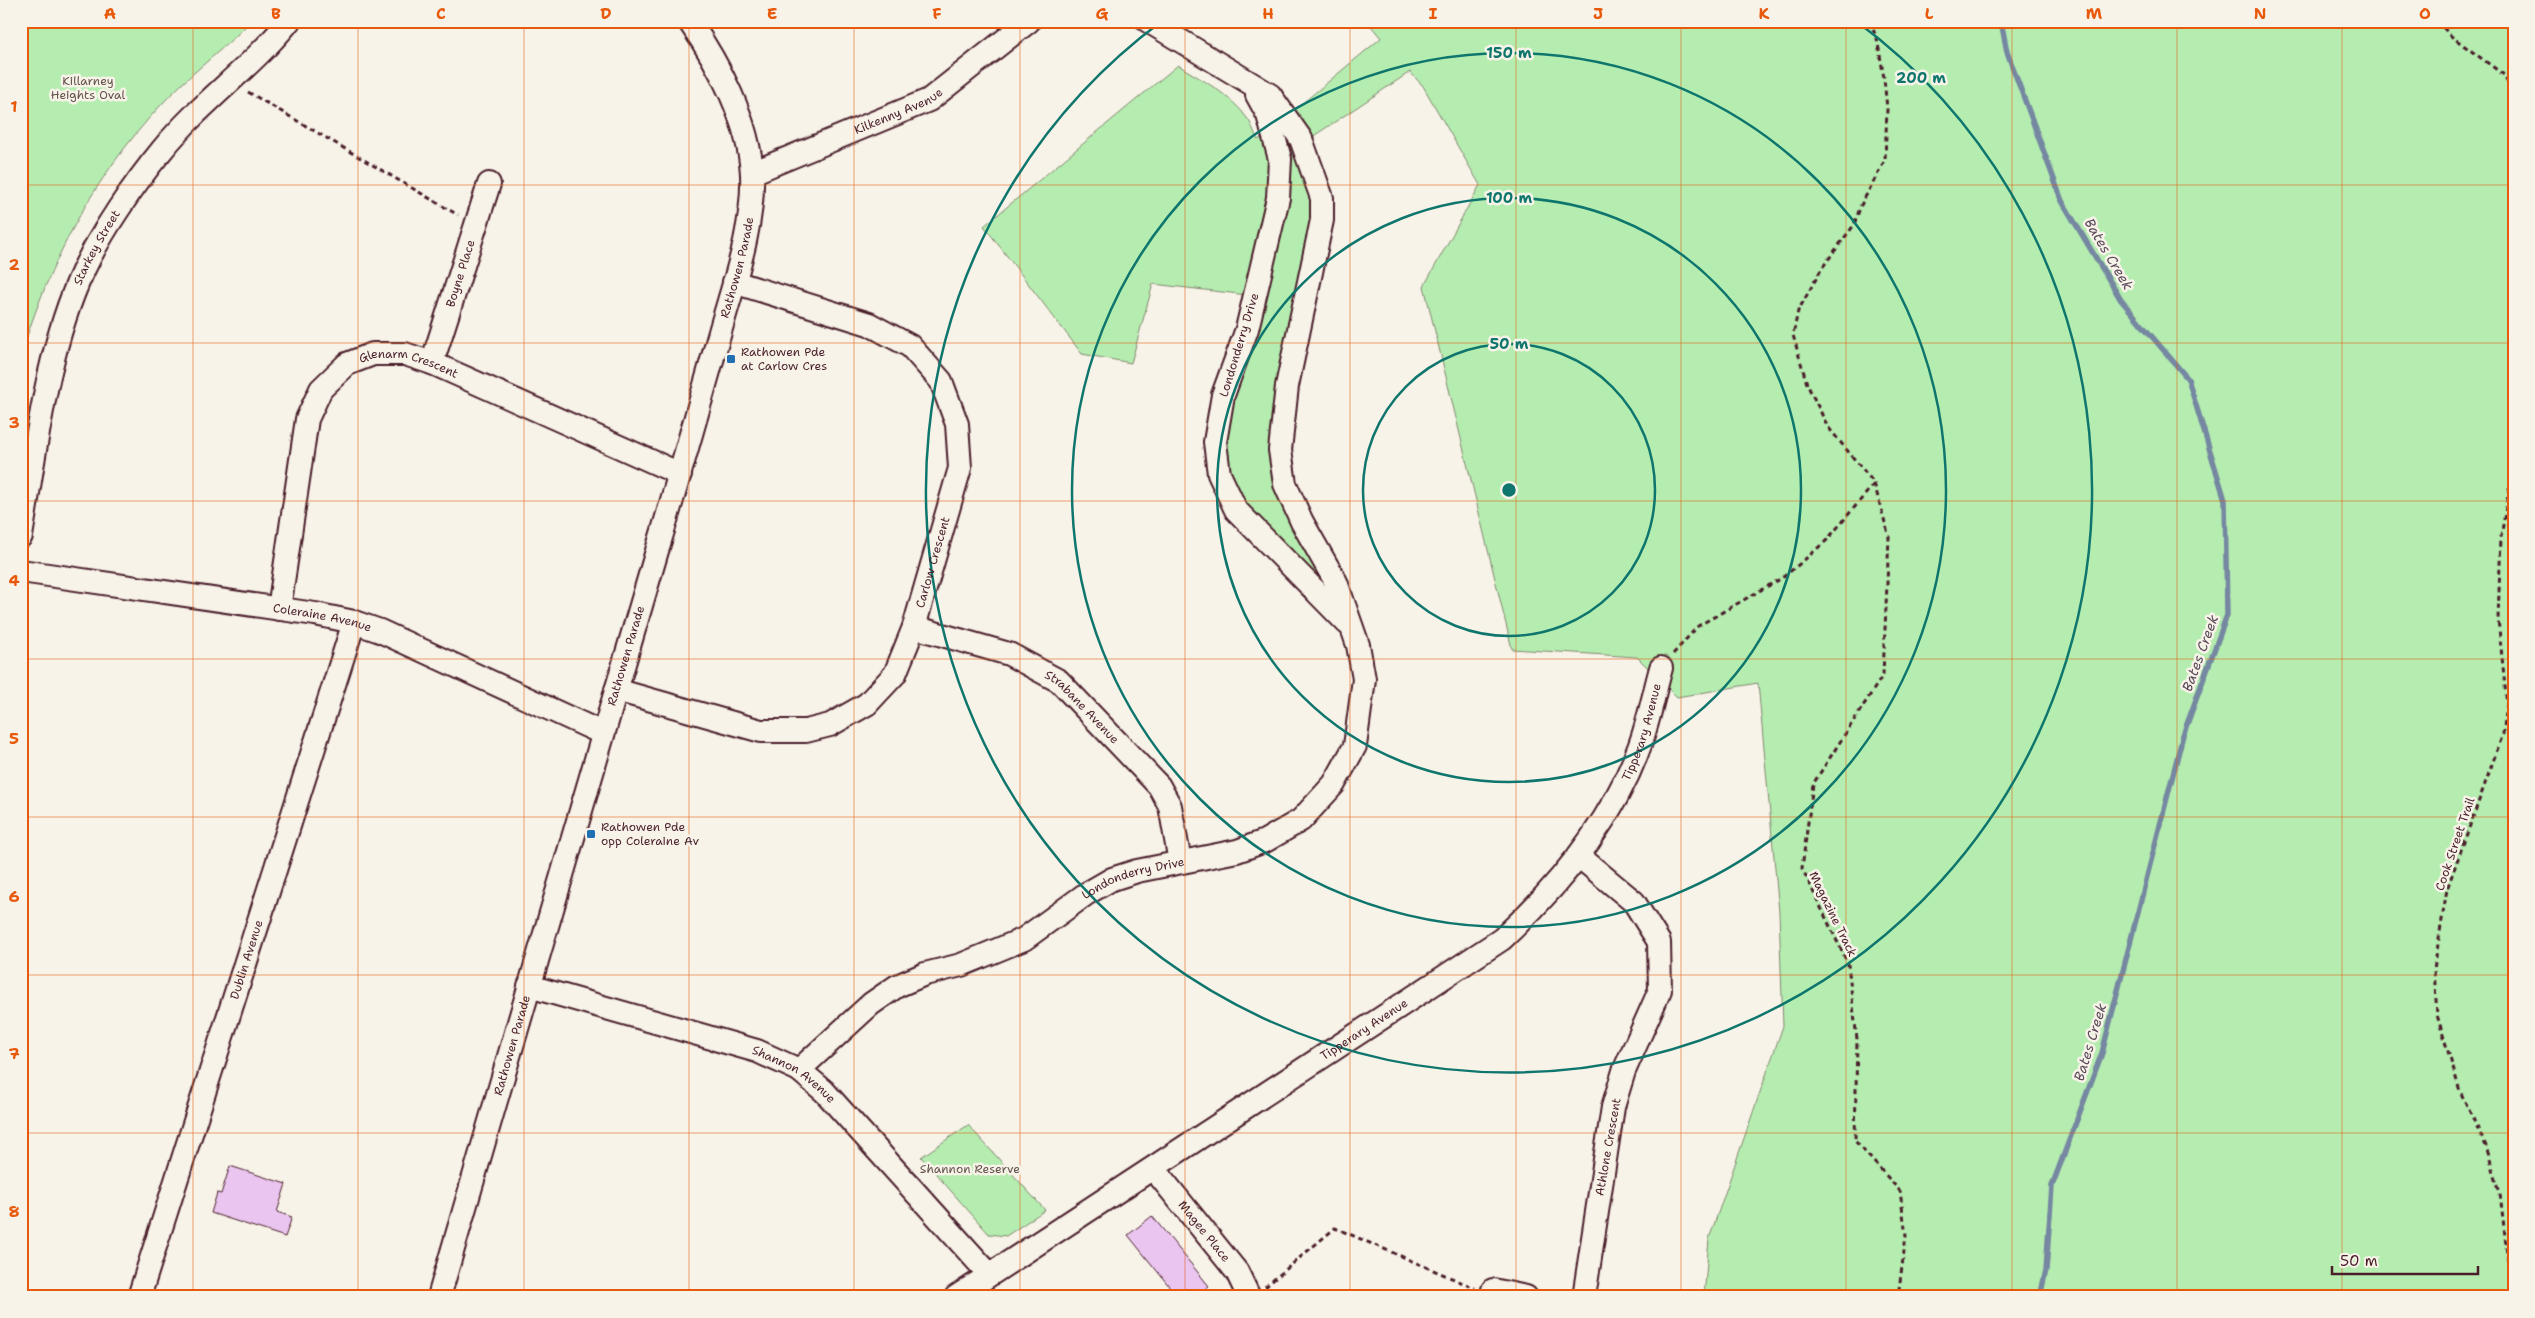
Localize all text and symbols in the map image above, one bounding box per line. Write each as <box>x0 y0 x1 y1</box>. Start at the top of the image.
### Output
text: A <box>104 3 116 24</box>
text: B <box>271 3 281 24</box>
text: C <box>436 3 446 24</box>
text: D <box>600 3 612 24</box>
text: E <box>767 3 777 24</box>
text: F <box>932 3 942 24</box>
text: G <box>1096 3 1109 24</box>
text: H <box>1262 3 1274 24</box>
text: I <box>1429 3 1438 24</box>
text: J <box>1593 3 1603 24</box>
text: K <box>1759 3 1770 24</box>
text: L <box>1925 3 1934 24</box>
text: M <box>2086 3 2103 24</box>
text: N <box>2254 3 2266 24</box>
text: O <box>2419 3 2431 24</box>
text: 150 m <box>1486 43 1532 63</box>
text: 200 m <box>1896 68 1946 88</box>
park label: Killarney Heights Oval <box>51 73 126 103</box>
street label: Kilkenny Avenue <box>852 84 946 138</box>
text: 1 <box>10 96 18 117</box>
text: 100 m <box>1486 188 1532 208</box>
street label: Starkey Street <box>70 207 124 288</box>
water label: Bates Creek <box>2081 215 2137 293</box>
street label: Rathowen Parade <box>716 216 757 320</box>
street label: Boyne Place <box>442 238 479 309</box>
text: 2 <box>8 254 20 275</box>
street label: Londonderry Drive <box>1216 291 1263 399</box>
text: 50 m <box>1490 334 1529 354</box>
place label: Rathowen Pde at Carlow Cres <box>741 344 827 374</box>
street label: Glenarm Crescent <box>357 346 461 382</box>
marker: Rathowen Pde at Carlow Cres <box>725 353 737 365</box>
text: 3 <box>8 412 20 433</box>
centre of rings <box>1500 481 1518 499</box>
street label: Carlow Crescent <box>912 515 953 610</box>
text: 4 <box>8 570 20 591</box>
street label: Coleraine Avenue <box>272 600 374 636</box>
street label: Rathowen Parade <box>603 604 648 708</box>
water label: Bates Creek <box>2178 612 2222 694</box>
street label: Strabane Avenue <box>1042 667 1123 747</box>
street label: Tipperary Avenue <box>1618 681 1665 783</box>
text: 5 <box>9 728 19 749</box>
street label: Cook Street Trail <box>2432 795 2479 893</box>
place label: Rathowen Pde opp Coleraine Av <box>601 819 699 849</box>
marker: Rathowen Pde opp Coleraine Av <box>585 828 597 840</box>
street label: Londonderry Drive <box>1078 854 1186 903</box>
street label: Magazine Track <box>1805 869 1861 959</box>
text: 6 <box>8 886 20 907</box>
street label: Dublin Avenue <box>226 918 267 1001</box>
street label: Rathowen Parade <box>490 993 534 1097</box>
street label: Tipperary Avenue <box>1317 995 1411 1064</box>
water label: Bates Creek <box>2070 1001 2110 1083</box>
street label: Shannon Avenue <box>750 1042 839 1107</box>
text: 7 <box>8 1043 20 1064</box>
street label: Athlone Crescent <box>1591 1097 1625 1197</box>
park label: Shannon Reserve <box>920 1161 1020 1177</box>
street label: Magee Place <box>1175 1197 1234 1265</box>
text: 8 <box>8 1201 20 1222</box>
scale bar <box>2332 1243 2479 1275</box>
text: 50 m <box>2340 1251 2378 1271</box>

